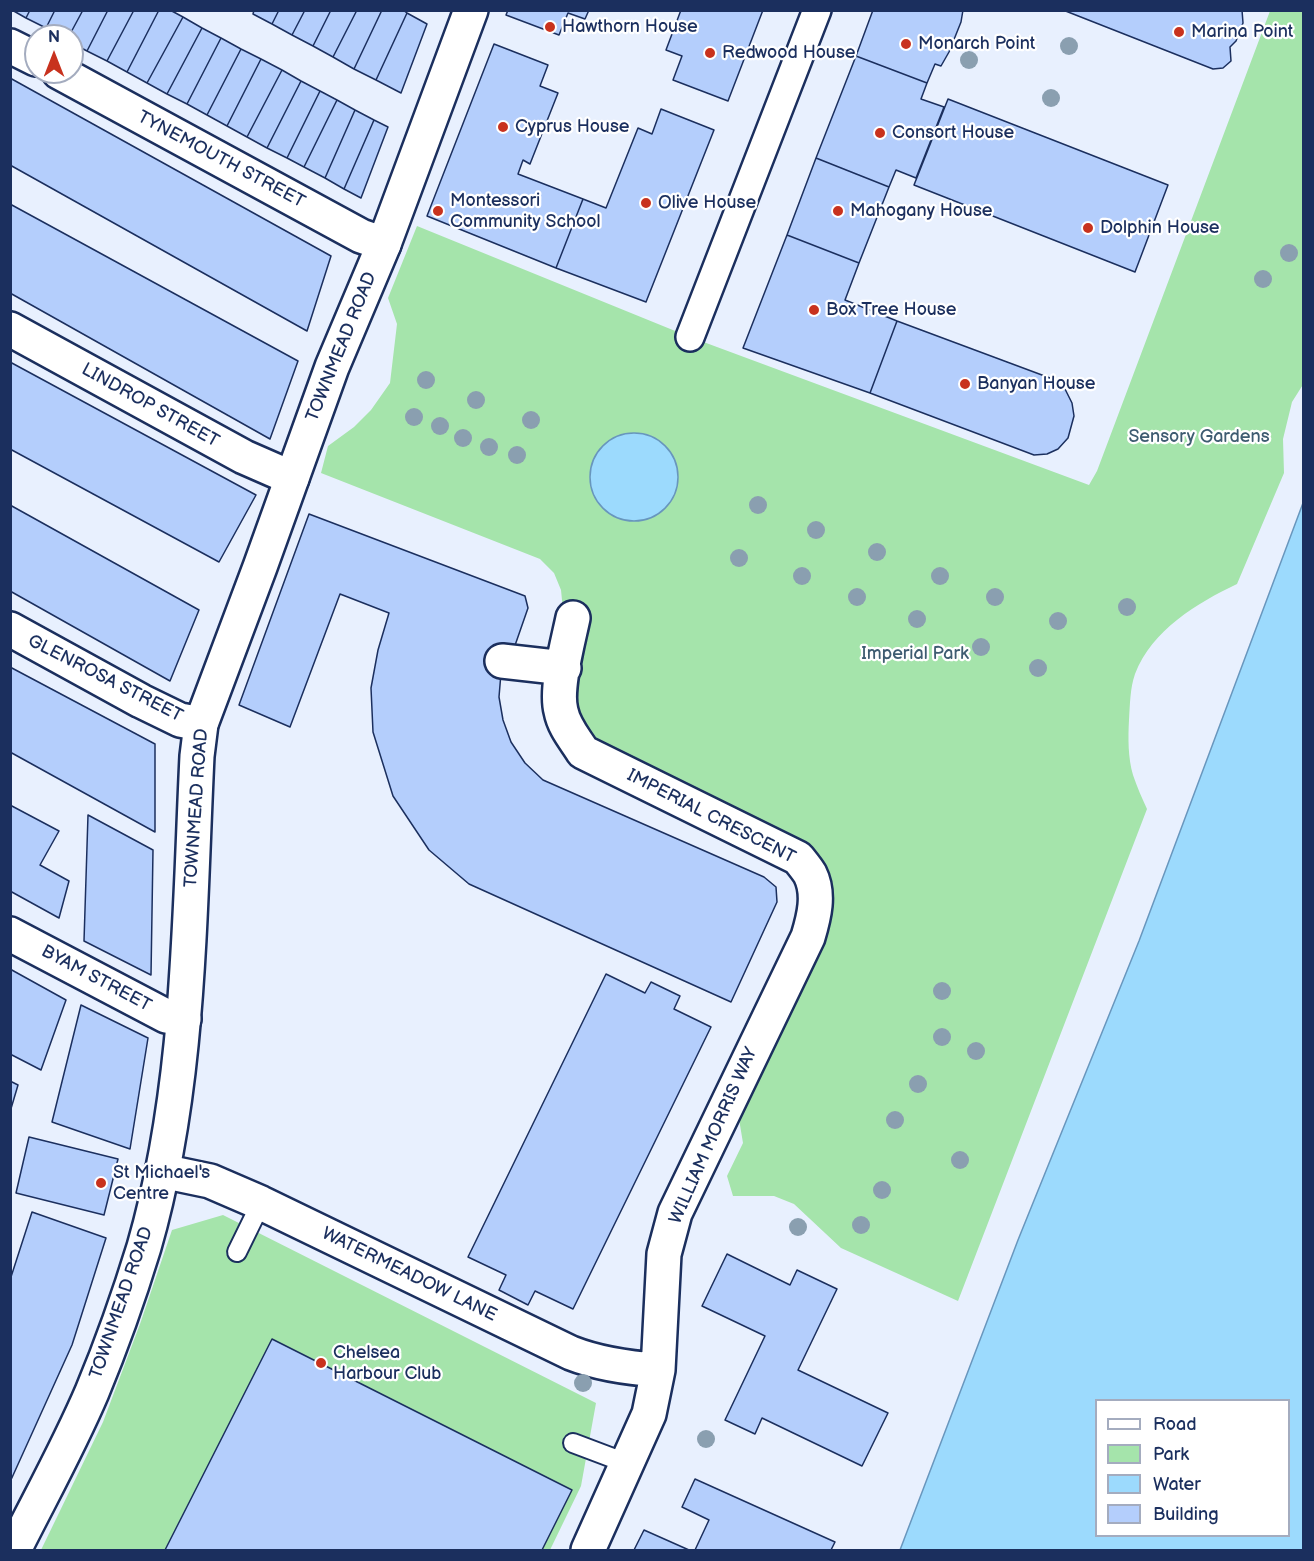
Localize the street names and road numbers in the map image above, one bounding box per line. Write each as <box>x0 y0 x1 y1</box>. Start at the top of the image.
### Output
street label: TYNEMOUTH STREET <box>134 107 308 213</box>
street label: TOWNMEAD ROAD <box>302 269 382 425</box>
street label: LINDROP STREET <box>77 359 223 453</box>
street label: GLENROSA STREET <box>24 631 186 727</box>
street label: TOWNMEAD ROAD <box>181 728 213 888</box>
street label: IMPERIAL CRESCENT <box>623 765 799 869</box>
street label: BYAM STREET <box>37 941 155 1017</box>
street label: WILLIAM MORRIS WAY <box>665 1045 763 1227</box>
street label: WATERMEADOW LANE <box>318 1223 500 1327</box>
street label: TOWNMEAD ROAD <box>86 1224 158 1382</box>

